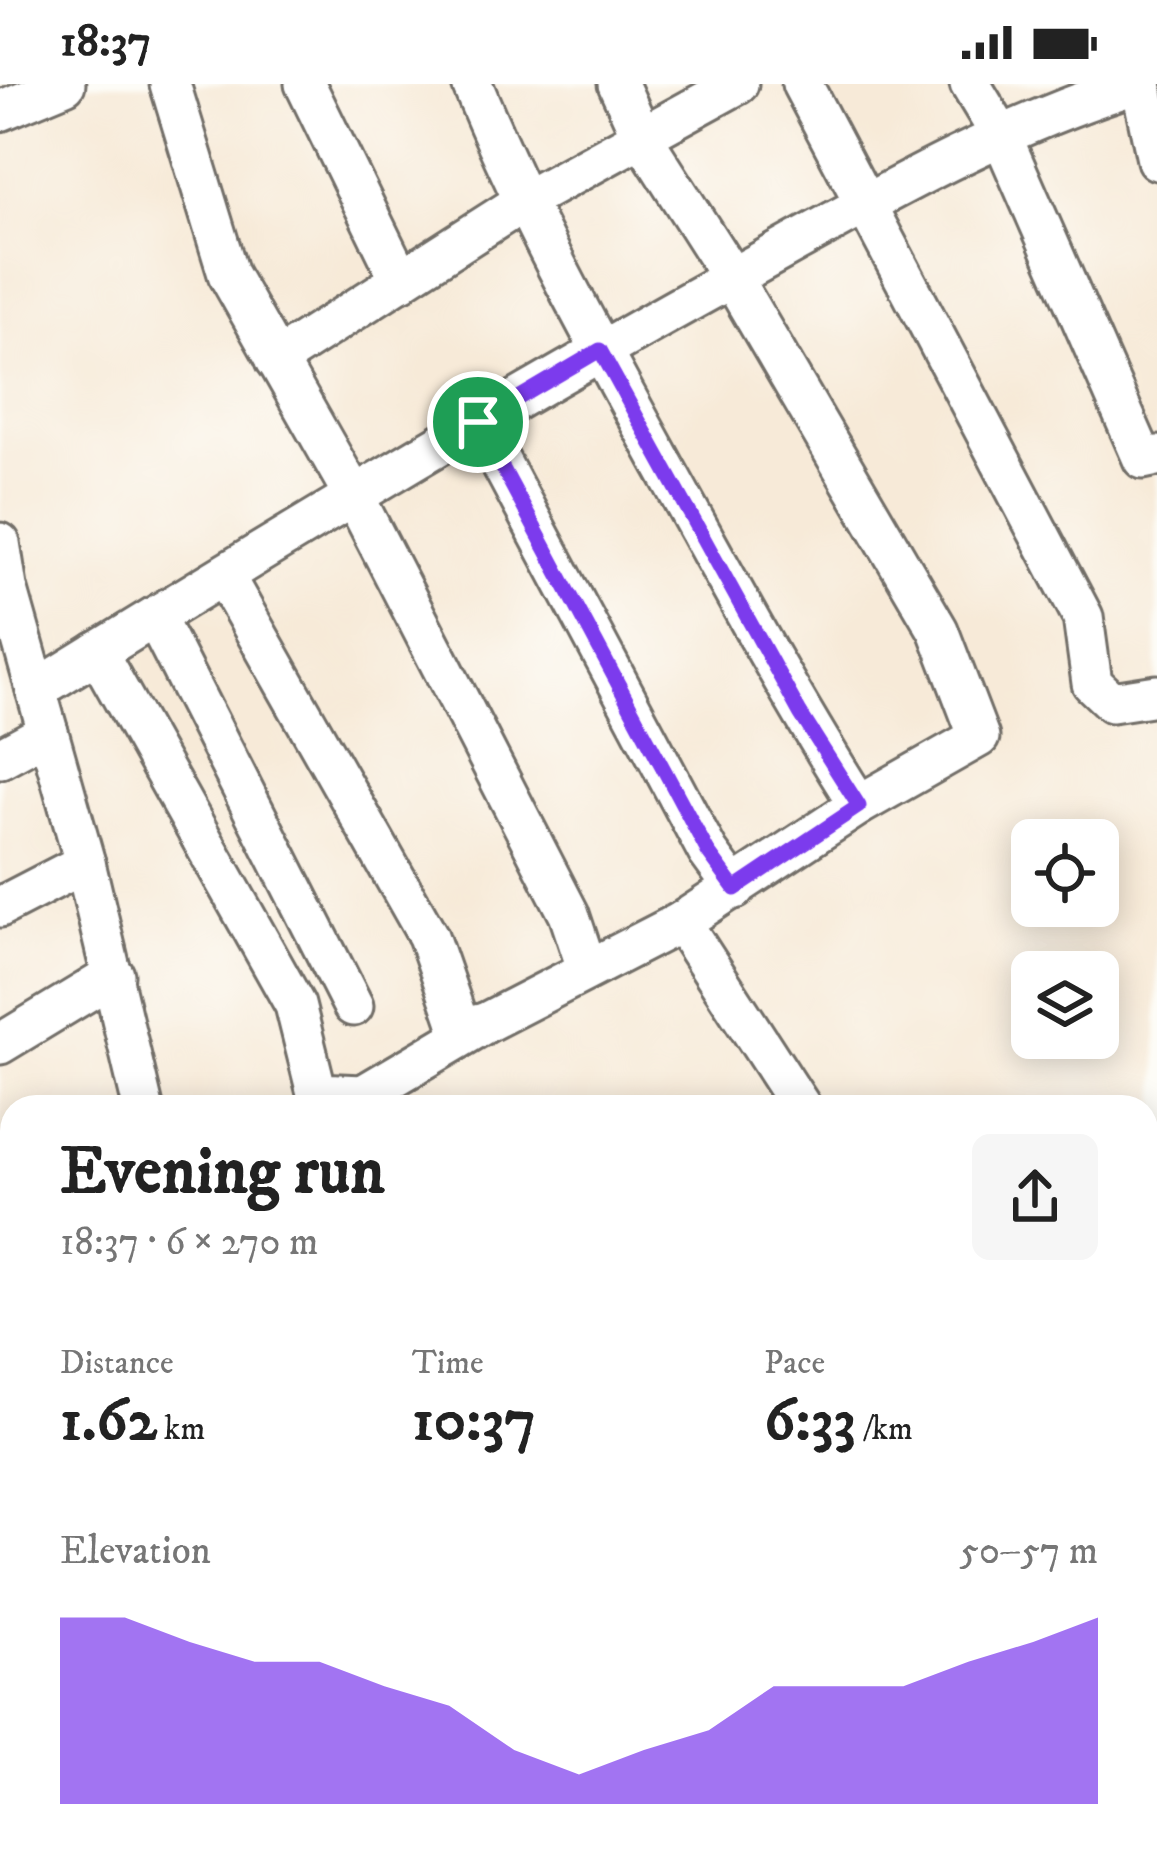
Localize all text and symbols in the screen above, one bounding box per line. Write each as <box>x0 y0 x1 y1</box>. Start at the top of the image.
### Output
text: 18:37 <box>60 14 151 70</box>
pin <box>427 371 529 473</box>
icon: arrive <box>445 389 511 455</box>
map controls <box>1011 819 1119 1059</box>
button: locate <box>1011 819 1119 927</box>
button: layers <box>1011 951 1119 1059</box>
text: Evening run <box>60 1132 385 1214</box>
button: share <box>972 1134 1098 1260</box>
text: 18:37 · 6 × 270 m <box>60 1218 318 1267</box>
text: Distance <box>60 1343 174 1384</box>
text: Time <box>412 1343 484 1384</box>
text: Pace <box>764 1343 825 1384</box>
text: 1.62 <box>60 1384 157 1459</box>
text: 10:37 <box>412 1384 536 1459</box>
text: 6:33 <box>764 1384 856 1459</box>
text: km <box>157 1409 205 1450</box>
text: /km <box>856 1409 913 1450</box>
text: Elevation <box>60 1527 211 1576</box>
text: 50–57 m <box>960 1527 1098 1576</box>

